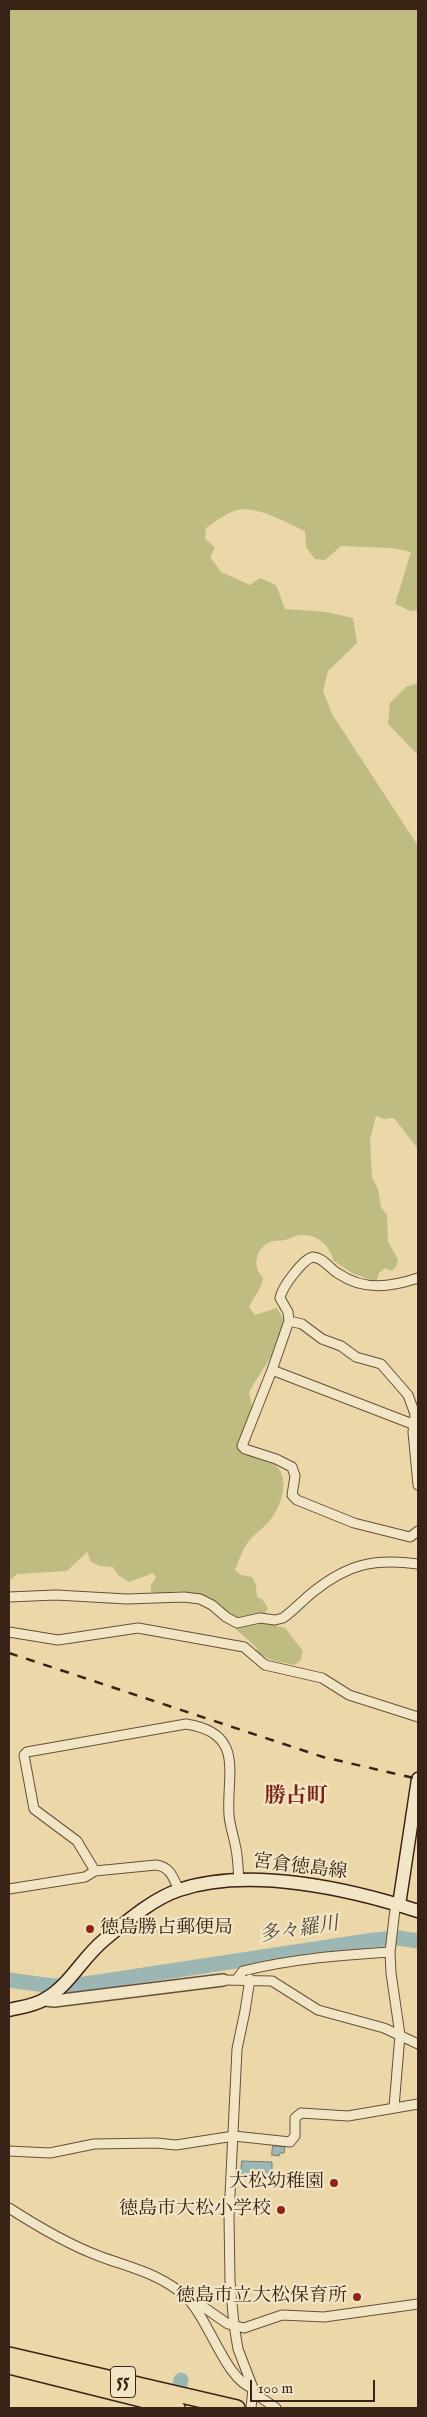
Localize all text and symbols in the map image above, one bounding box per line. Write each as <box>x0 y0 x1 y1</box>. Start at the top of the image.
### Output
district label: 勝占町 <box>265 1785 327 1811</box>
street label: 宮倉徳島線 <box>251 1851 349 1885</box>
water label: 多々羅川 <box>258 1913 340 1949</box>
place label: 徳島勝占郵便局 <box>100 1918 233 1940</box>
marker: 徳島勝占郵便局 <box>84 1923 96 1935</box>
place label: 大松幼稚園 <box>229 2172 324 2194</box>
marker: 大松幼稚園 <box>328 2177 340 2189</box>
place label: 徳島市大松小学校 <box>119 2199 271 2221</box>
marker: 徳島市大松小学校 <box>275 2204 287 2216</box>
place label: 徳島市立大松保育所 <box>176 2286 347 2308</box>
marker: 徳島市立大松保育所 <box>351 2291 363 2303</box>
road number: 55 <box>110 2366 136 2398</box>
scale bar <box>252 2370 377 2402</box>
text: 100 m <box>258 2379 293 2398</box>

